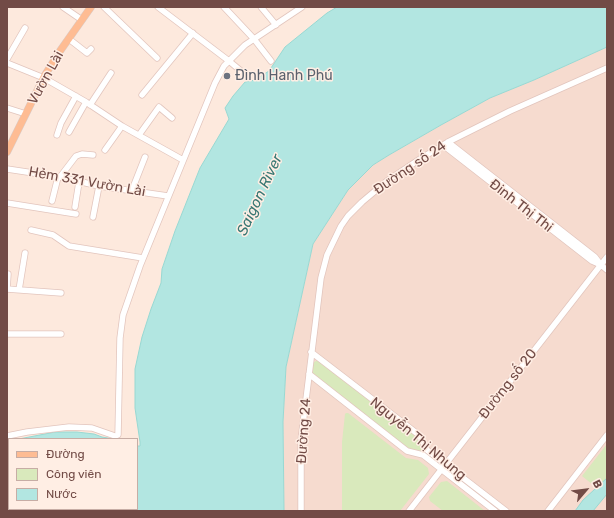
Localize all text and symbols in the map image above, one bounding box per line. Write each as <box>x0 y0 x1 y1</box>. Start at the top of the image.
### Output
street label: Vườn Lài <box>24 48 68 108</box>
place label: Đình Hanh Phú <box>235 68 333 84</box>
marker: Đình Hanh Phú <box>222 71 232 81</box>
street label: Đường số 24 <box>370 138 450 198</box>
water label: Saigon River <box>233 151 287 239</box>
street label: Hẻm 331 Vườn Lài <box>27 163 147 201</box>
street label: Đinh Thị Thi <box>486 176 556 236</box>
street label: Đường số 20 <box>475 346 541 422</box>
street label: Nguyễn Thị Nhung <box>367 394 469 484</box>
street label: Đường 24 <box>293 398 315 464</box>
legend <box>8 438 138 510</box>
text: Đường <box>46 447 85 461</box>
text: Công viên <box>46 467 101 481</box>
north arrow <box>566 470 606 510</box>
text: B <box>589 478 605 491</box>
text: Nước <box>46 487 77 501</box>

